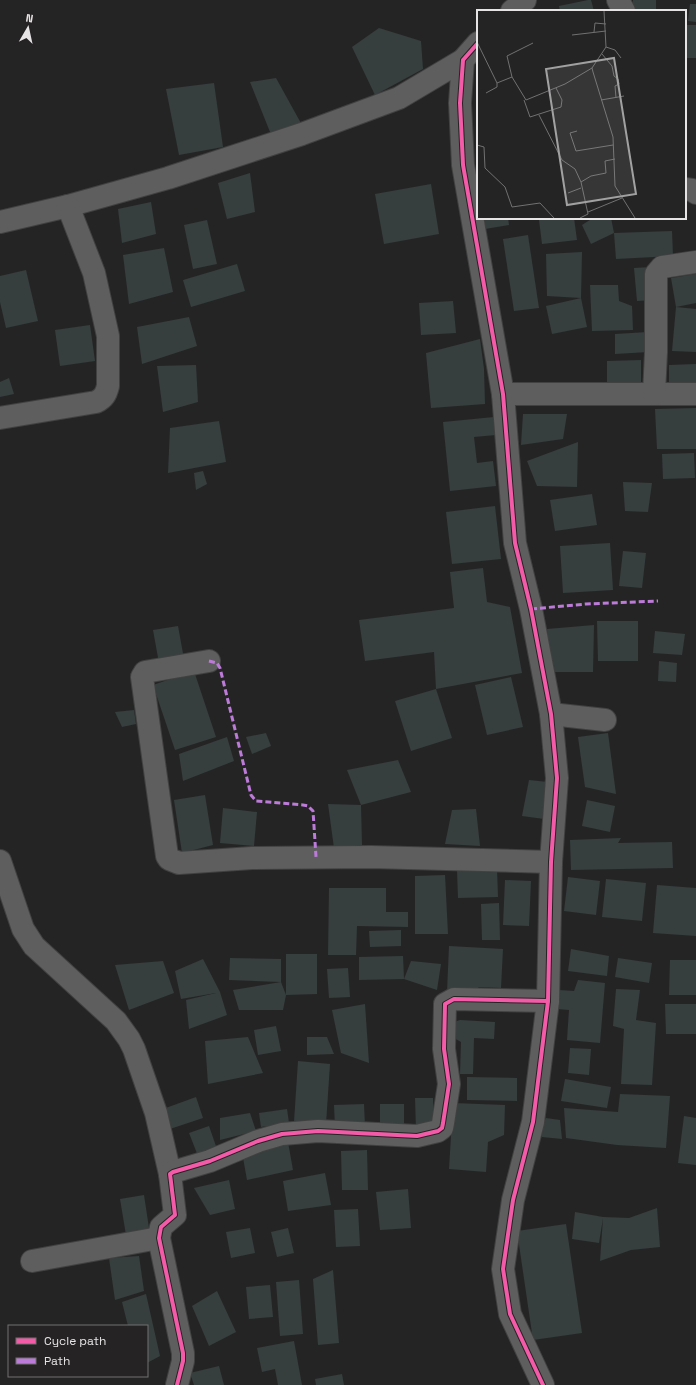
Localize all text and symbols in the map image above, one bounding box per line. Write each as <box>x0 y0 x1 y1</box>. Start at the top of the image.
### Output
north arrow <box>8 8 48 48</box>
inset map <box>477 10 686 219</box>
text: N <box>25 11 34 26</box>
legend <box>8 1325 148 1377</box>
text: Cycle path <box>44 1333 106 1349</box>
text: Path <box>44 1353 70 1369</box>

